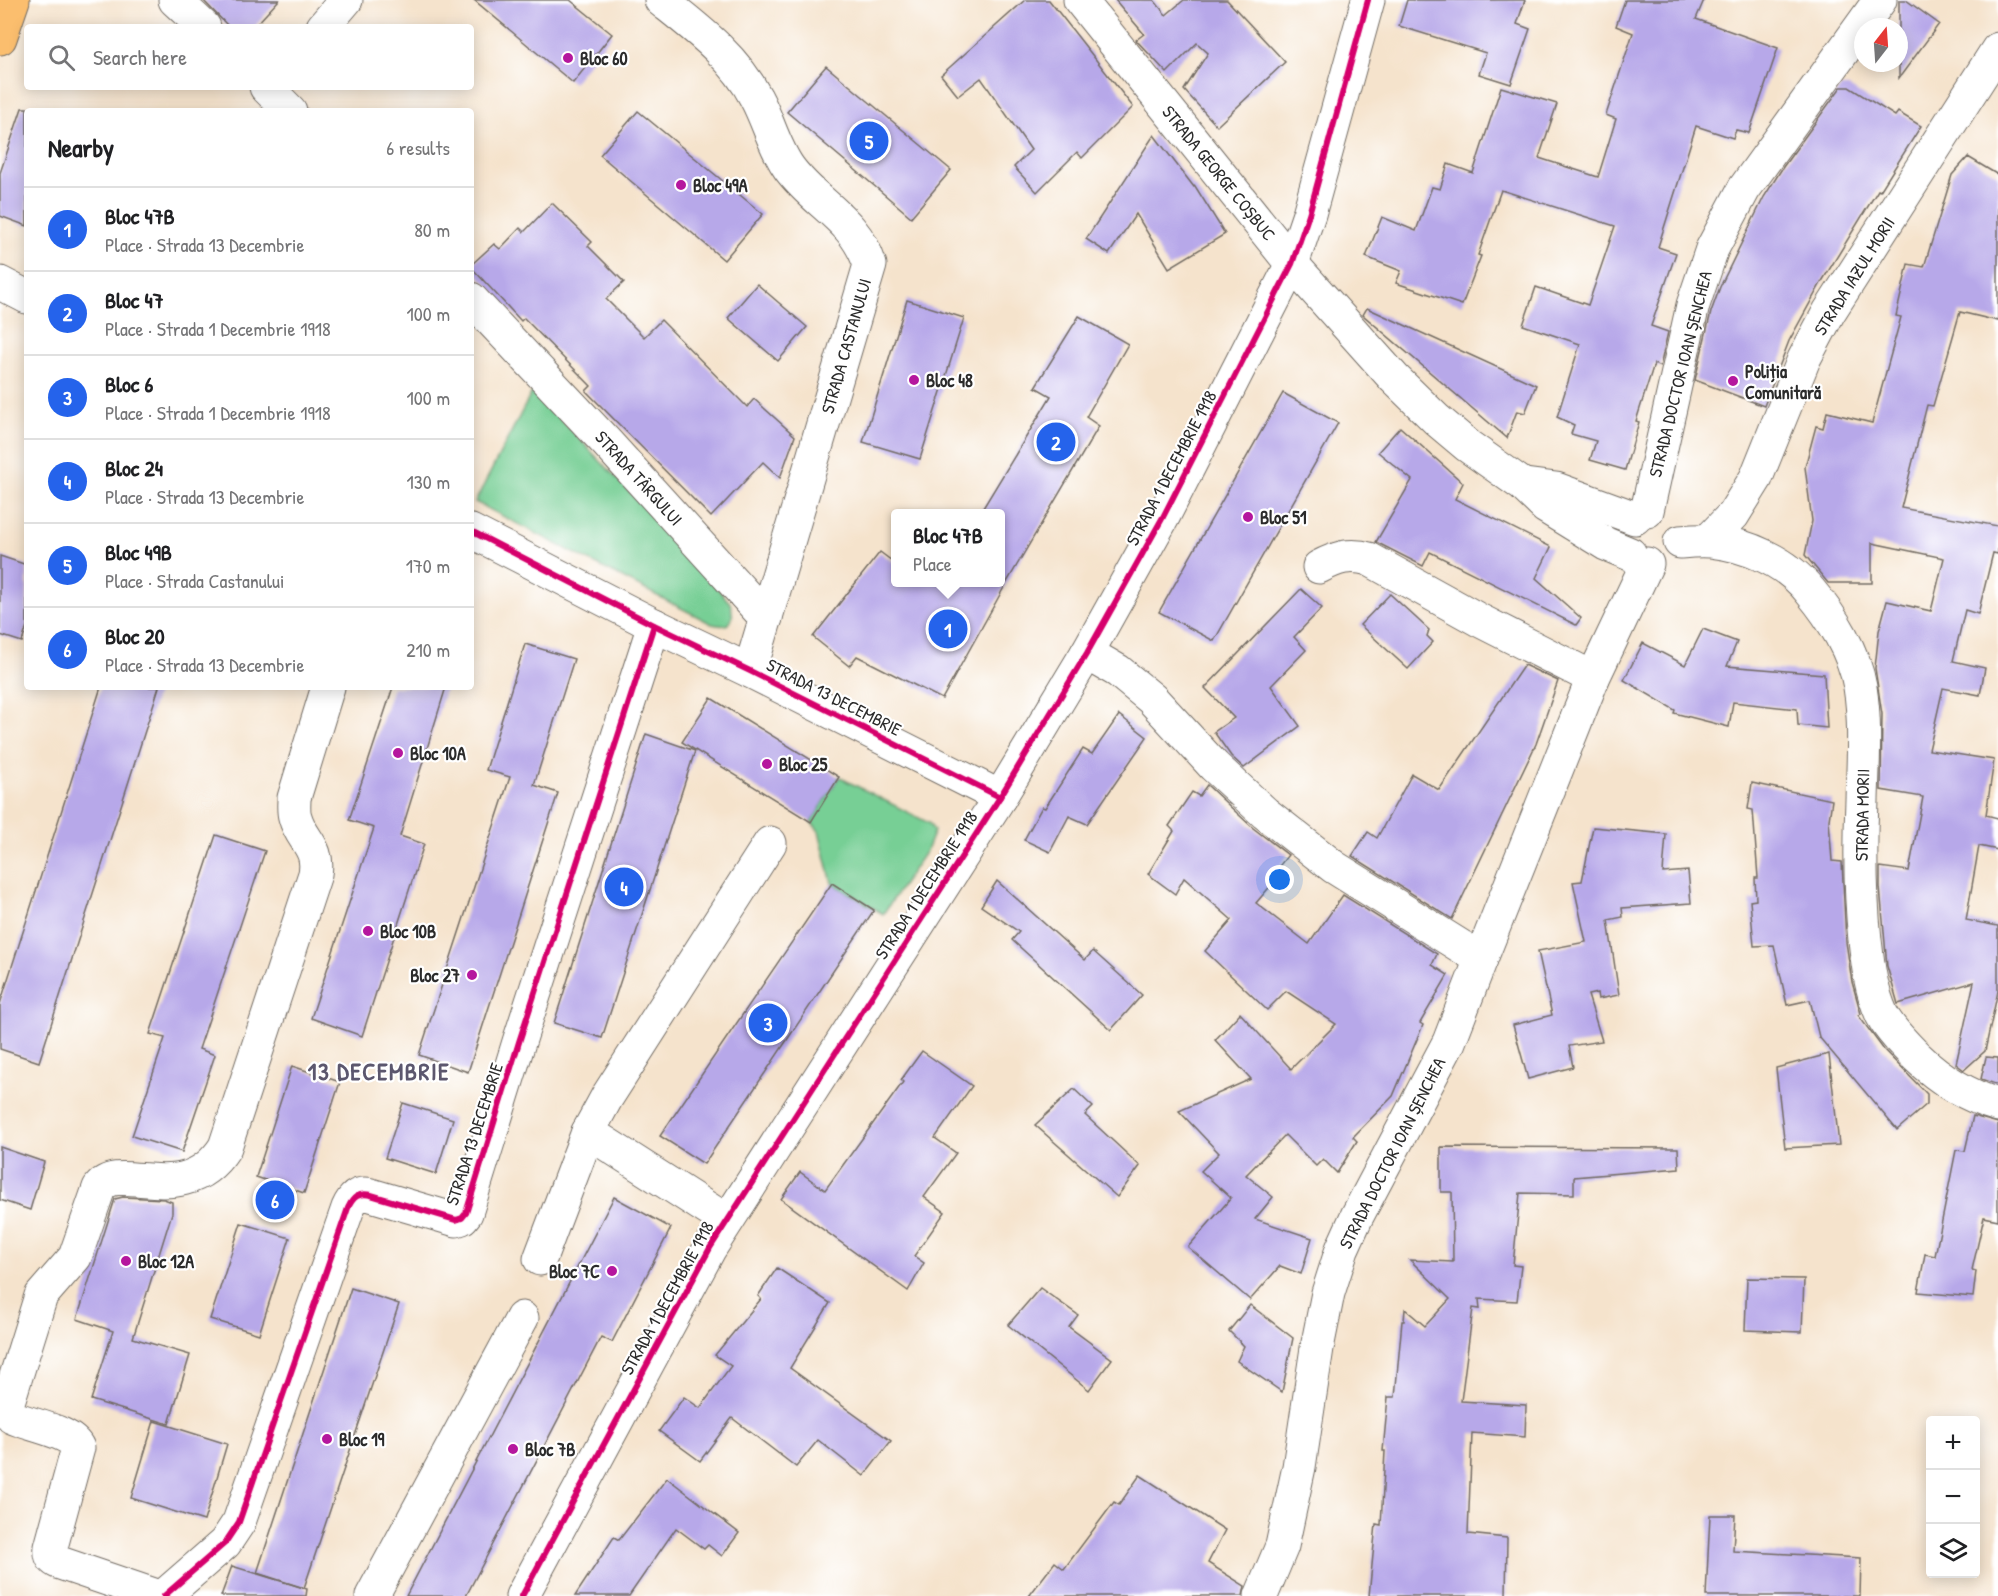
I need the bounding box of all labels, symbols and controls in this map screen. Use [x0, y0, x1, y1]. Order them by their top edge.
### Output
north arrow [1854, 18, 1908, 72]
search box [24, 24, 474, 90]
icon: search [45, 41, 78, 74]
text: Search here [93, 42, 187, 72]
place label: Bloc 60 [580, 46, 628, 71]
marker: Bloc 60 [561, 51, 575, 65]
street label: STRADA GEORGE COȘBUC [1157, 100, 1282, 246]
pin: 5 [850, 118, 888, 164]
text: Nearby [48, 130, 114, 165]
text: 6 results [386, 134, 450, 161]
place label: Bloc 49A [693, 173, 748, 198]
marker: Bloc 49A [674, 178, 688, 192]
text: Bloc 47B [105, 201, 175, 231]
street label: STRADA IAZUL MORII [1808, 212, 1900, 340]
text: 1 [64, 216, 71, 243]
text: 80 m [414, 216, 450, 243]
text: Place · Strada 13 Decembrie [105, 231, 305, 258]
street label: STRADA DOCTOR IOAN ȘENCHEA [1642, 268, 1718, 480]
street label: STRADA CASTANULUI [815, 275, 877, 417]
text: Bloc 47 [105, 285, 164, 315]
text: 2 [63, 300, 72, 327]
text: 100 m [407, 300, 450, 327]
text: Place · Strada 1 Decembrie 1918 [105, 315, 331, 342]
place label: Poliția Comunitară [1745, 359, 1822, 405]
place label: Bloc 48 [926, 368, 973, 393]
text: Bloc 6 [105, 369, 153, 399]
marker: Bloc 48 [907, 373, 921, 387]
marker: Poliția Comunitară [1726, 374, 1740, 388]
text: 3 [63, 384, 72, 411]
text: 100 m [407, 384, 450, 411]
street label: STRADA 1 DECEMBRIE 1918 [1120, 386, 1222, 550]
text: Place · Strada 1 Decembrie 1918 [105, 399, 331, 426]
pin: 2 [1036, 420, 1076, 464]
street label: STRADA TÂRGULUI [590, 425, 688, 531]
text: Bloc 24 [105, 453, 163, 483]
text: 4 [64, 468, 71, 495]
text: 130 m [407, 468, 450, 495]
text: Place · Strada 13 Decembrie [105, 483, 305, 510]
place label: Bloc 51 [1260, 505, 1307, 530]
popup [891, 509, 1005, 587]
marker: Bloc 51 [1241, 510, 1255, 524]
text: Bloc 47B [913, 520, 983, 550]
text: Bloc 49B [105, 537, 172, 567]
text: Place [913, 550, 952, 577]
text: 5 [63, 552, 72, 579]
text: 170 m [406, 552, 450, 579]
text: Place · Strada Castanului [105, 567, 285, 594]
pin: 1 [928, 606, 968, 652]
text: Bloc 20 [105, 621, 165, 651]
text: 6 [64, 636, 71, 663]
text: 210 m [406, 636, 450, 663]
text: Place · Strada 13 Decembrie [105, 651, 305, 678]
street label: STRADA 13 DECEMBRIE [762, 652, 906, 742]
place label: Bloc 10A [410, 741, 466, 766]
marker: Bloc 10A [391, 746, 405, 760]
place label: Bloc 25 [779, 752, 828, 777]
marker: Bloc 25 [760, 757, 774, 771]
street label: STRADA MORII [1849, 769, 1875, 861]
street label: STRADA 1 DECEMBRIE 1918 [869, 806, 983, 964]
pin: 4 [604, 864, 644, 910]
your location [1265, 865, 1294, 894]
place label: Bloc 10B [380, 919, 436, 944]
marker: Bloc 10B [361, 924, 375, 938]
place label: Bloc 27 [410, 963, 460, 988]
marker: Bloc 27 [465, 968, 479, 982]
pin: 3 [748, 1000, 788, 1046]
street label: STRADA DOCTOR IOAN ȘENCHEA [1333, 1053, 1451, 1253]
district label: 13 DECEMBRIE [308, 1055, 450, 1087]
street label: STRADA 13 DECEMBRIE [439, 1060, 509, 1208]
pin: 6 [256, 1178, 294, 1222]
street label: STRADA 1 DECEMBRIE 1918 [614, 1217, 720, 1379]
place label: Bloc 12A [138, 1249, 194, 1274]
marker: Bloc 12A [119, 1254, 133, 1268]
place label: Bloc 7C [549, 1259, 600, 1284]
marker: Bloc 7C [605, 1264, 619, 1278]
map controls [1926, 1416, 1980, 1578]
button: + [1926, 1416, 1980, 1470]
place label: Bloc 19 [339, 1427, 385, 1452]
marker: Bloc 19 [320, 1432, 334, 1446]
place label: Bloc 7B [525, 1437, 575, 1462]
marker: Bloc 7B [506, 1442, 520, 1456]
button: − [1926, 1470, 1980, 1524]
button: layers [1926, 1524, 1980, 1578]

